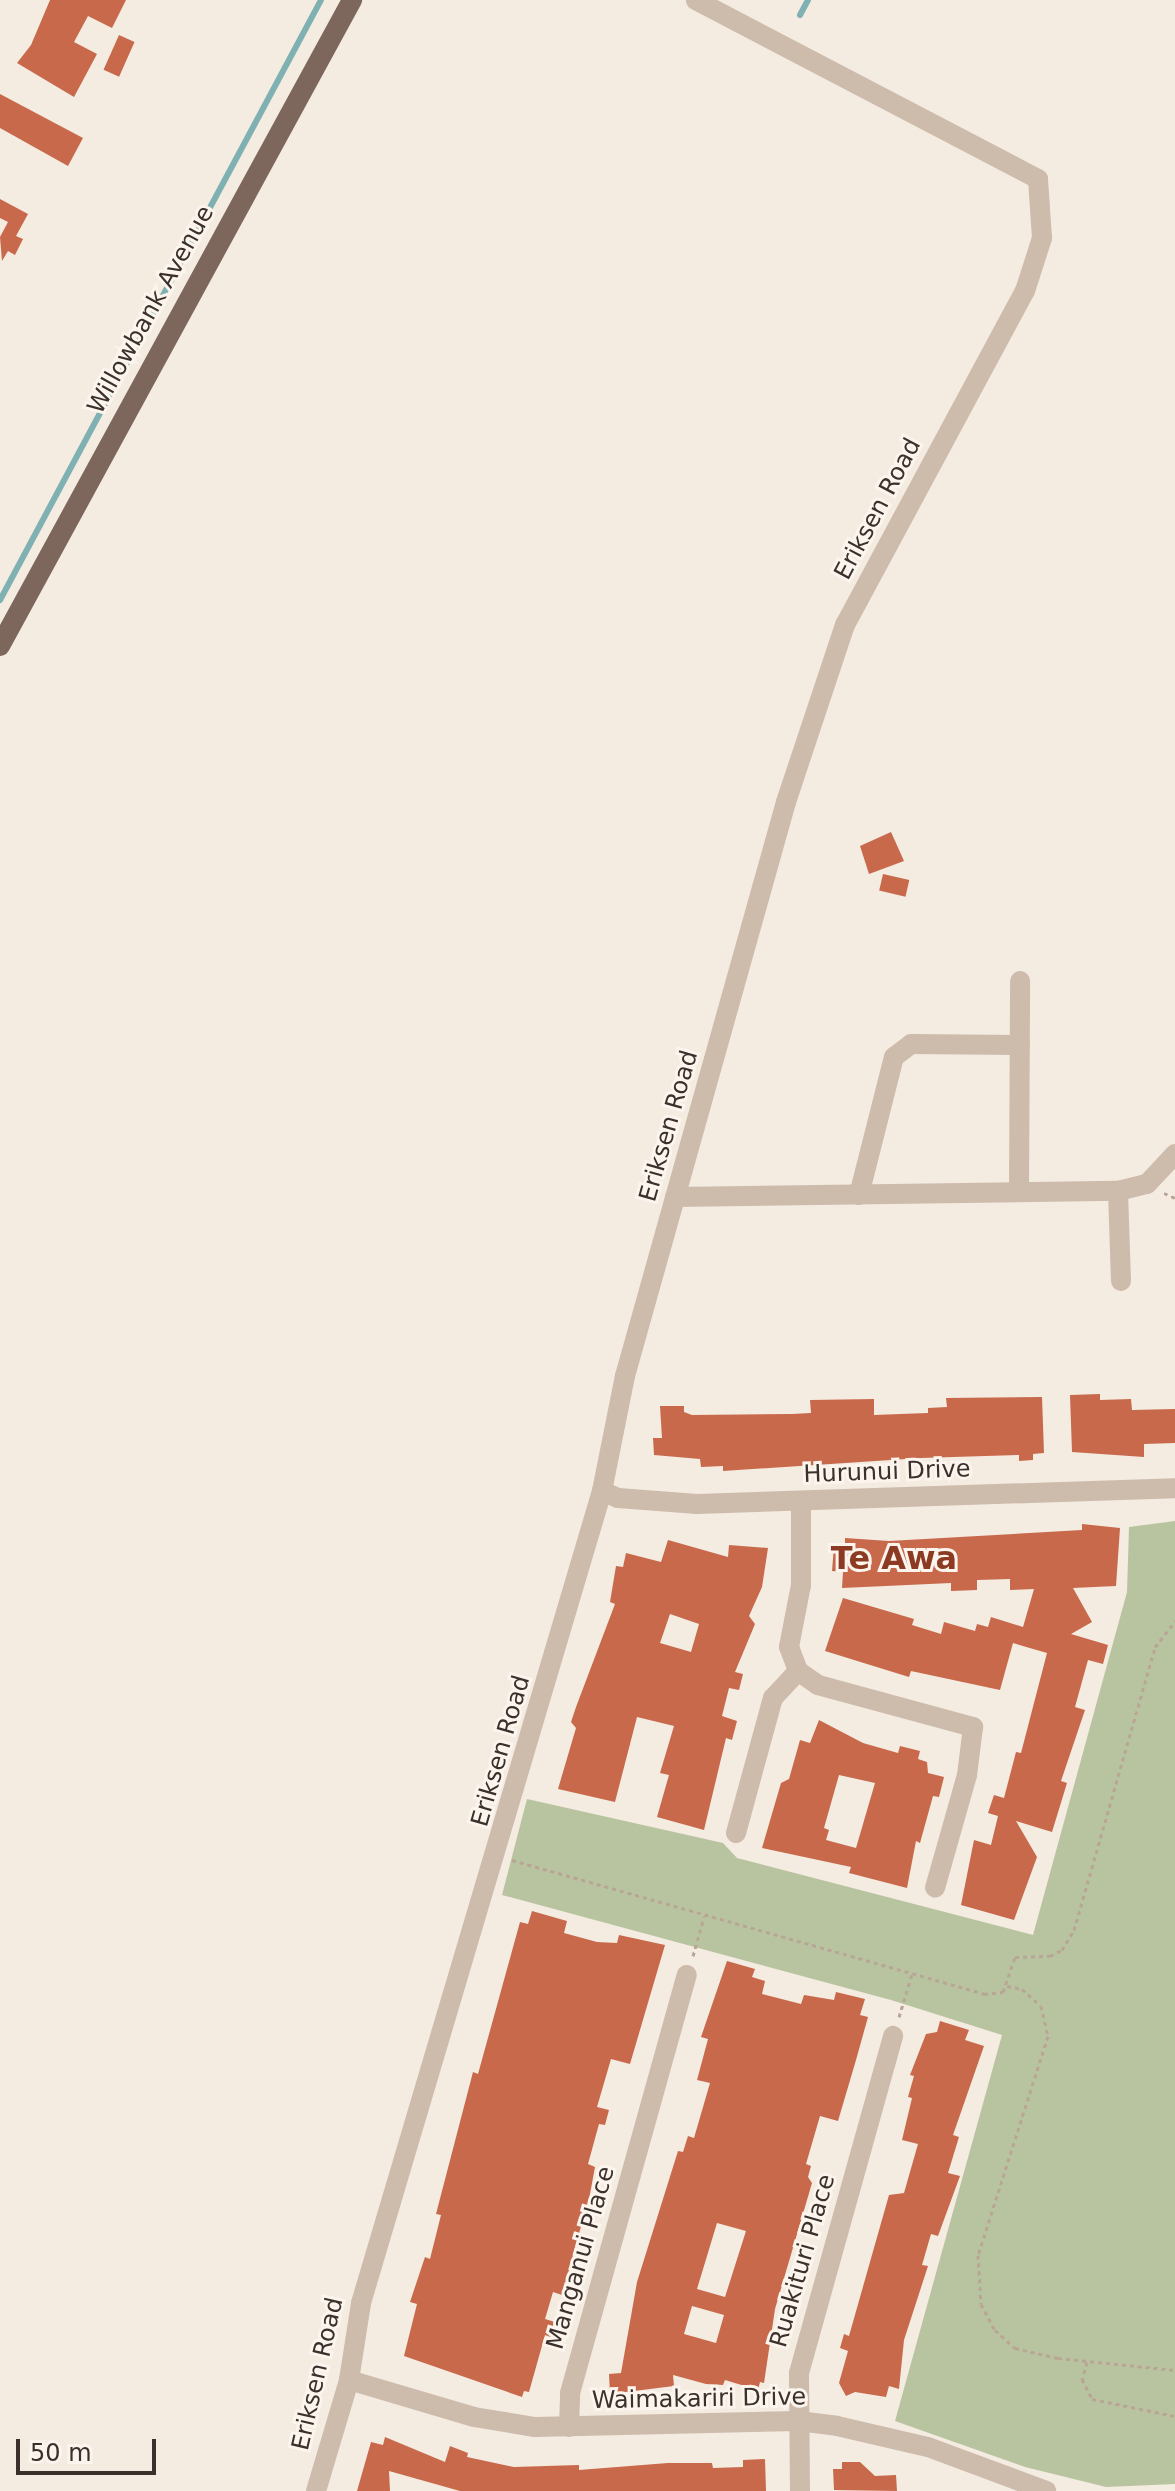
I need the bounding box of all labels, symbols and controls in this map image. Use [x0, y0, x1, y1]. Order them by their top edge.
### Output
street label: Willowbank Avenue [82, 201, 220, 419]
street label: Eriksen Road [829, 433, 927, 585]
street label: Eriksen Road [634, 1047, 704, 1205]
street label: Hurunui Drive [803, 1455, 971, 1489]
district label: Te Awa [831, 1539, 957, 1577]
street label: Eriksen Road [466, 1672, 536, 1830]
street label: Manganui Place [541, 2163, 621, 2353]
street label: Ruakituri Place [765, 2171, 841, 2351]
street label: Eriksen Road [286, 2295, 350, 2453]
street label: Waimakariri Drive [592, 2383, 806, 2415]
scale bar [20, 2423, 160, 2473]
text: 50 m [30, 2439, 92, 2467]

